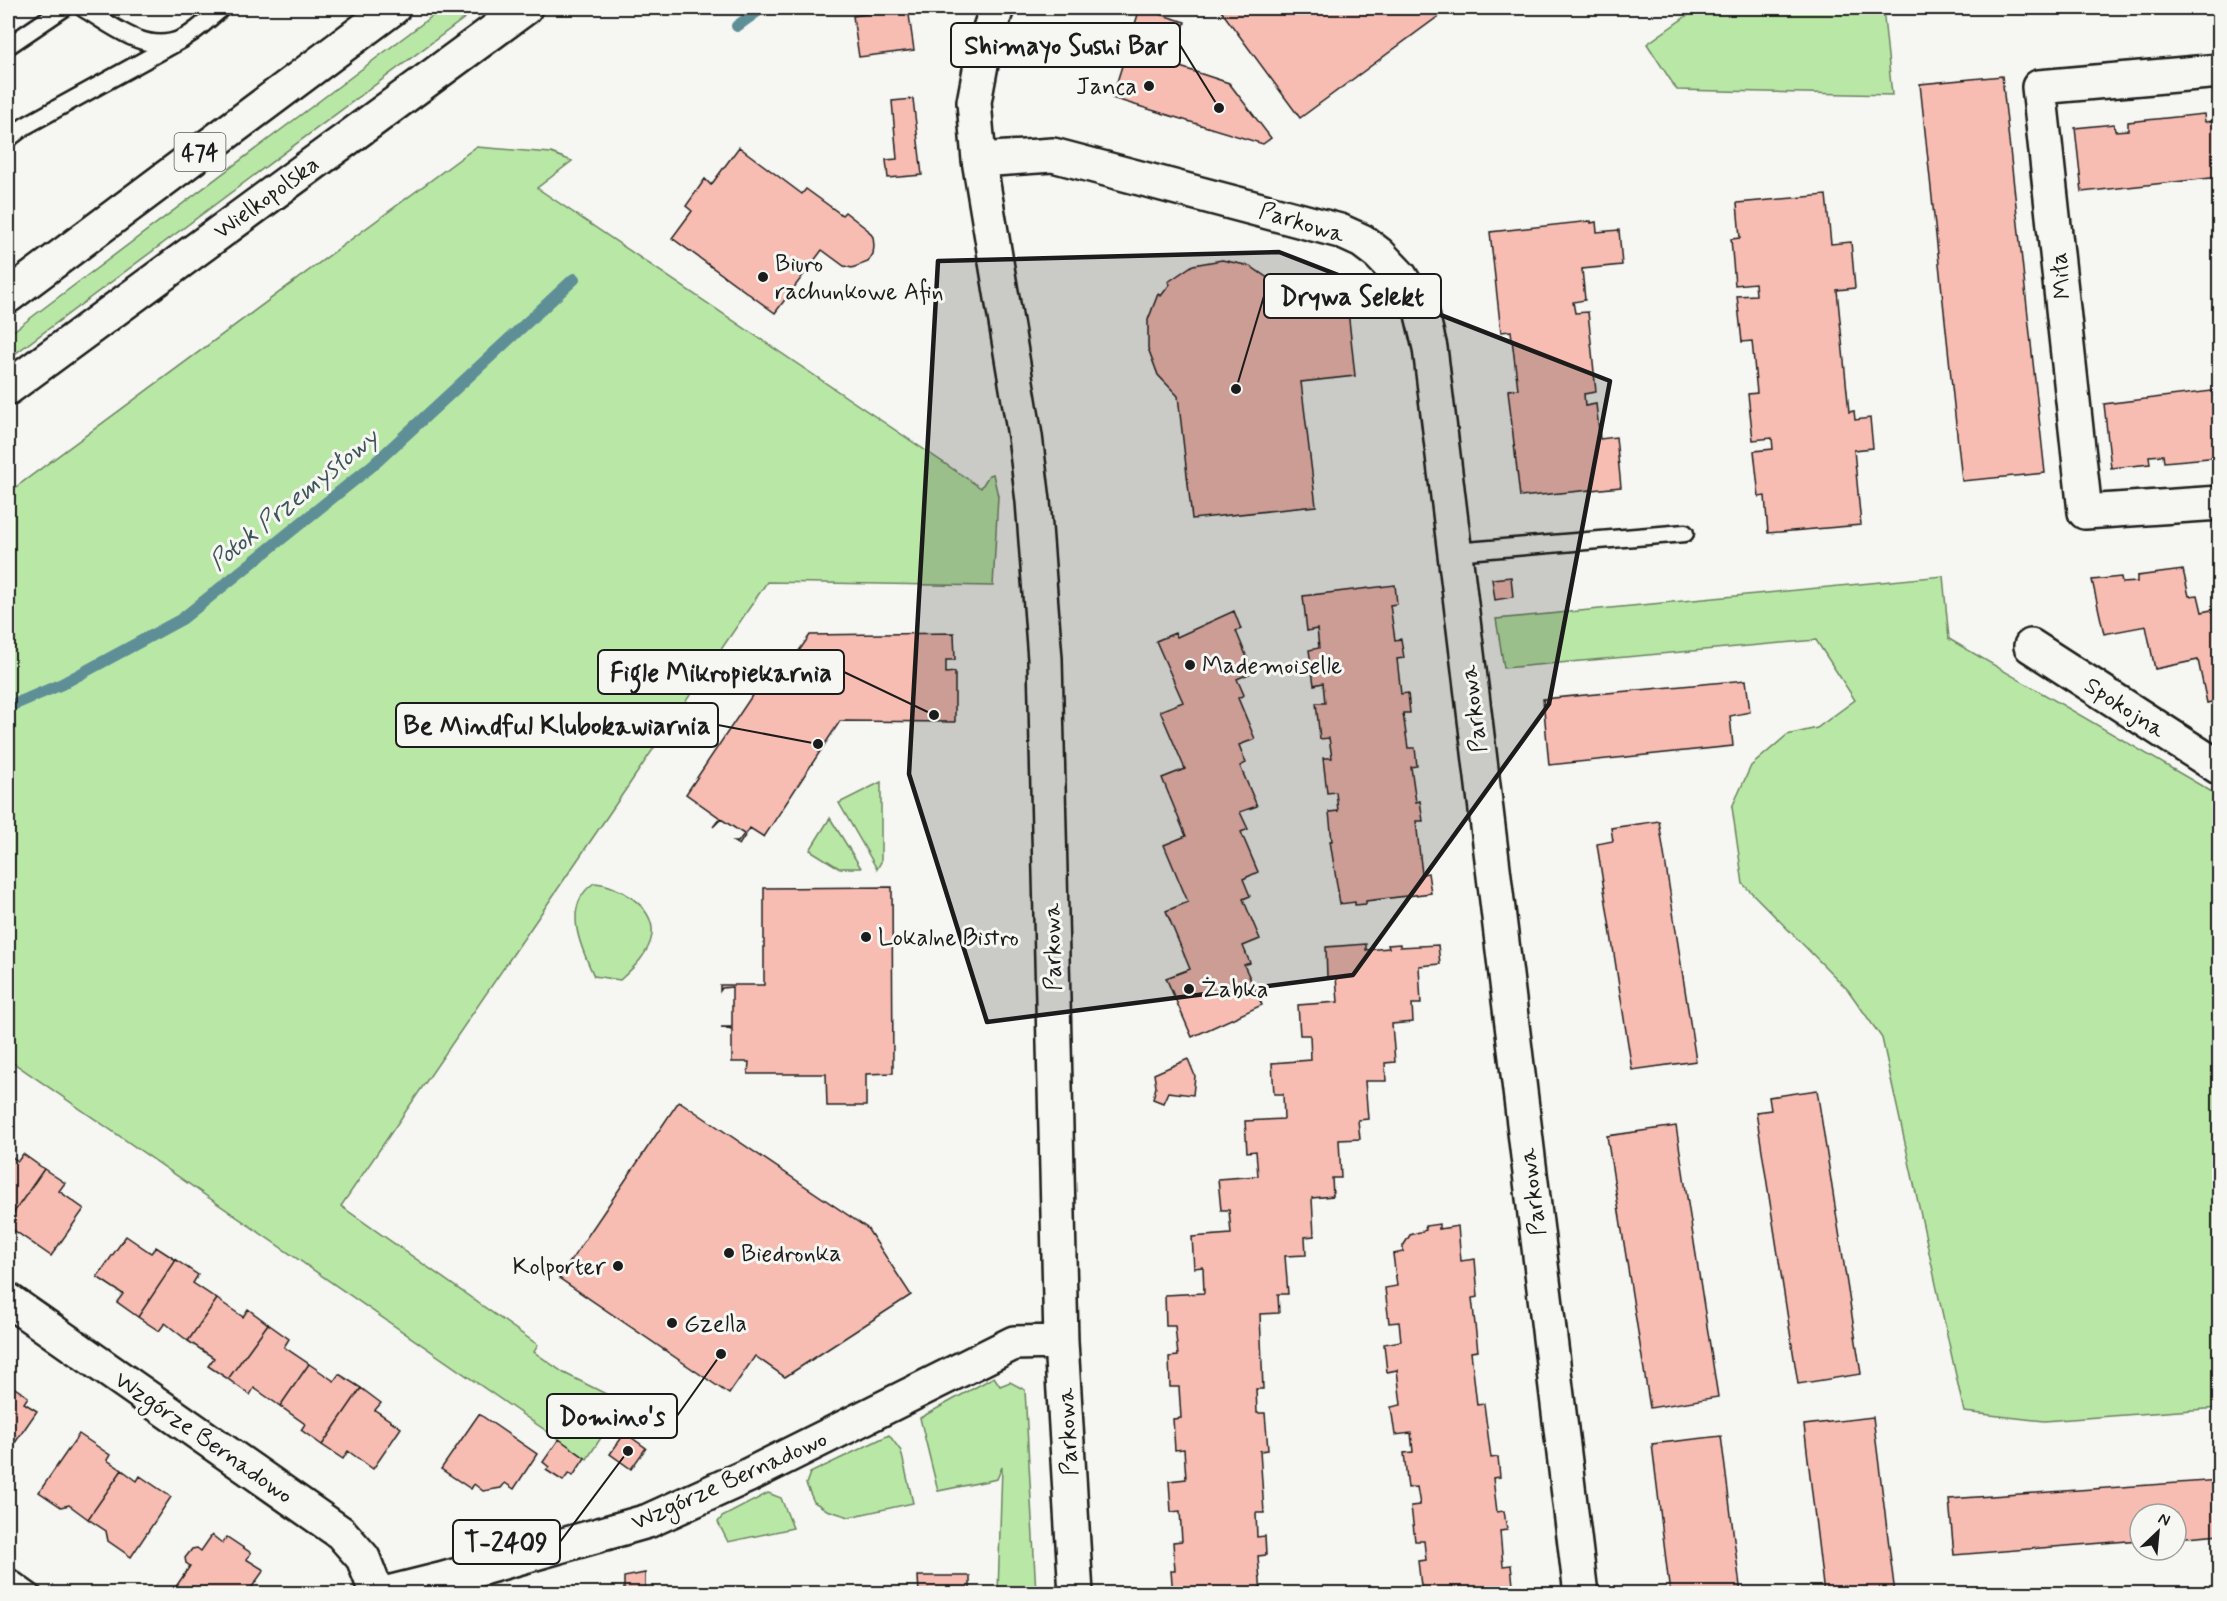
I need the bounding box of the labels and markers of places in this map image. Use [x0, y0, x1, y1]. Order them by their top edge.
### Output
callout: Shimayo Sushi Bar [951, 23, 1180, 67]
place label: Janca [1076, 72, 1137, 103]
marker: Janca [1142, 79, 1156, 93]
place label: Biuro rachunkowe Afin [775, 249, 943, 308]
marker: Biuro rachunkowe Afin [756, 270, 770, 284]
callout: Drywa Selekt [1264, 274, 1441, 318]
callout: Figle Mikropiekarnia [598, 650, 844, 694]
place label: Mademoiselle [1202, 651, 1342, 682]
marker: Mademoiselle [1183, 658, 1197, 672]
callout: Be Mindful Klubokawiarnia [396, 703, 718, 747]
place label: Lokalne Bistro [878, 923, 1019, 954]
marker: Lokalne Bistro [859, 930, 873, 944]
place label: Żabka [1201, 975, 1269, 1006]
marker: Żabka [1182, 982, 1196, 996]
place label: Biedronka [741, 1239, 842, 1270]
marker: Biedronka [722, 1246, 736, 1260]
place label: Kolporter [513, 1252, 607, 1283]
marker: Kolporter [611, 1259, 625, 1273]
place label: Gzella [684, 1309, 747, 1340]
marker: Gzella [665, 1316, 679, 1330]
callout: Domino's [547, 1394, 677, 1438]
callout: T-2409 [453, 1520, 560, 1564]

